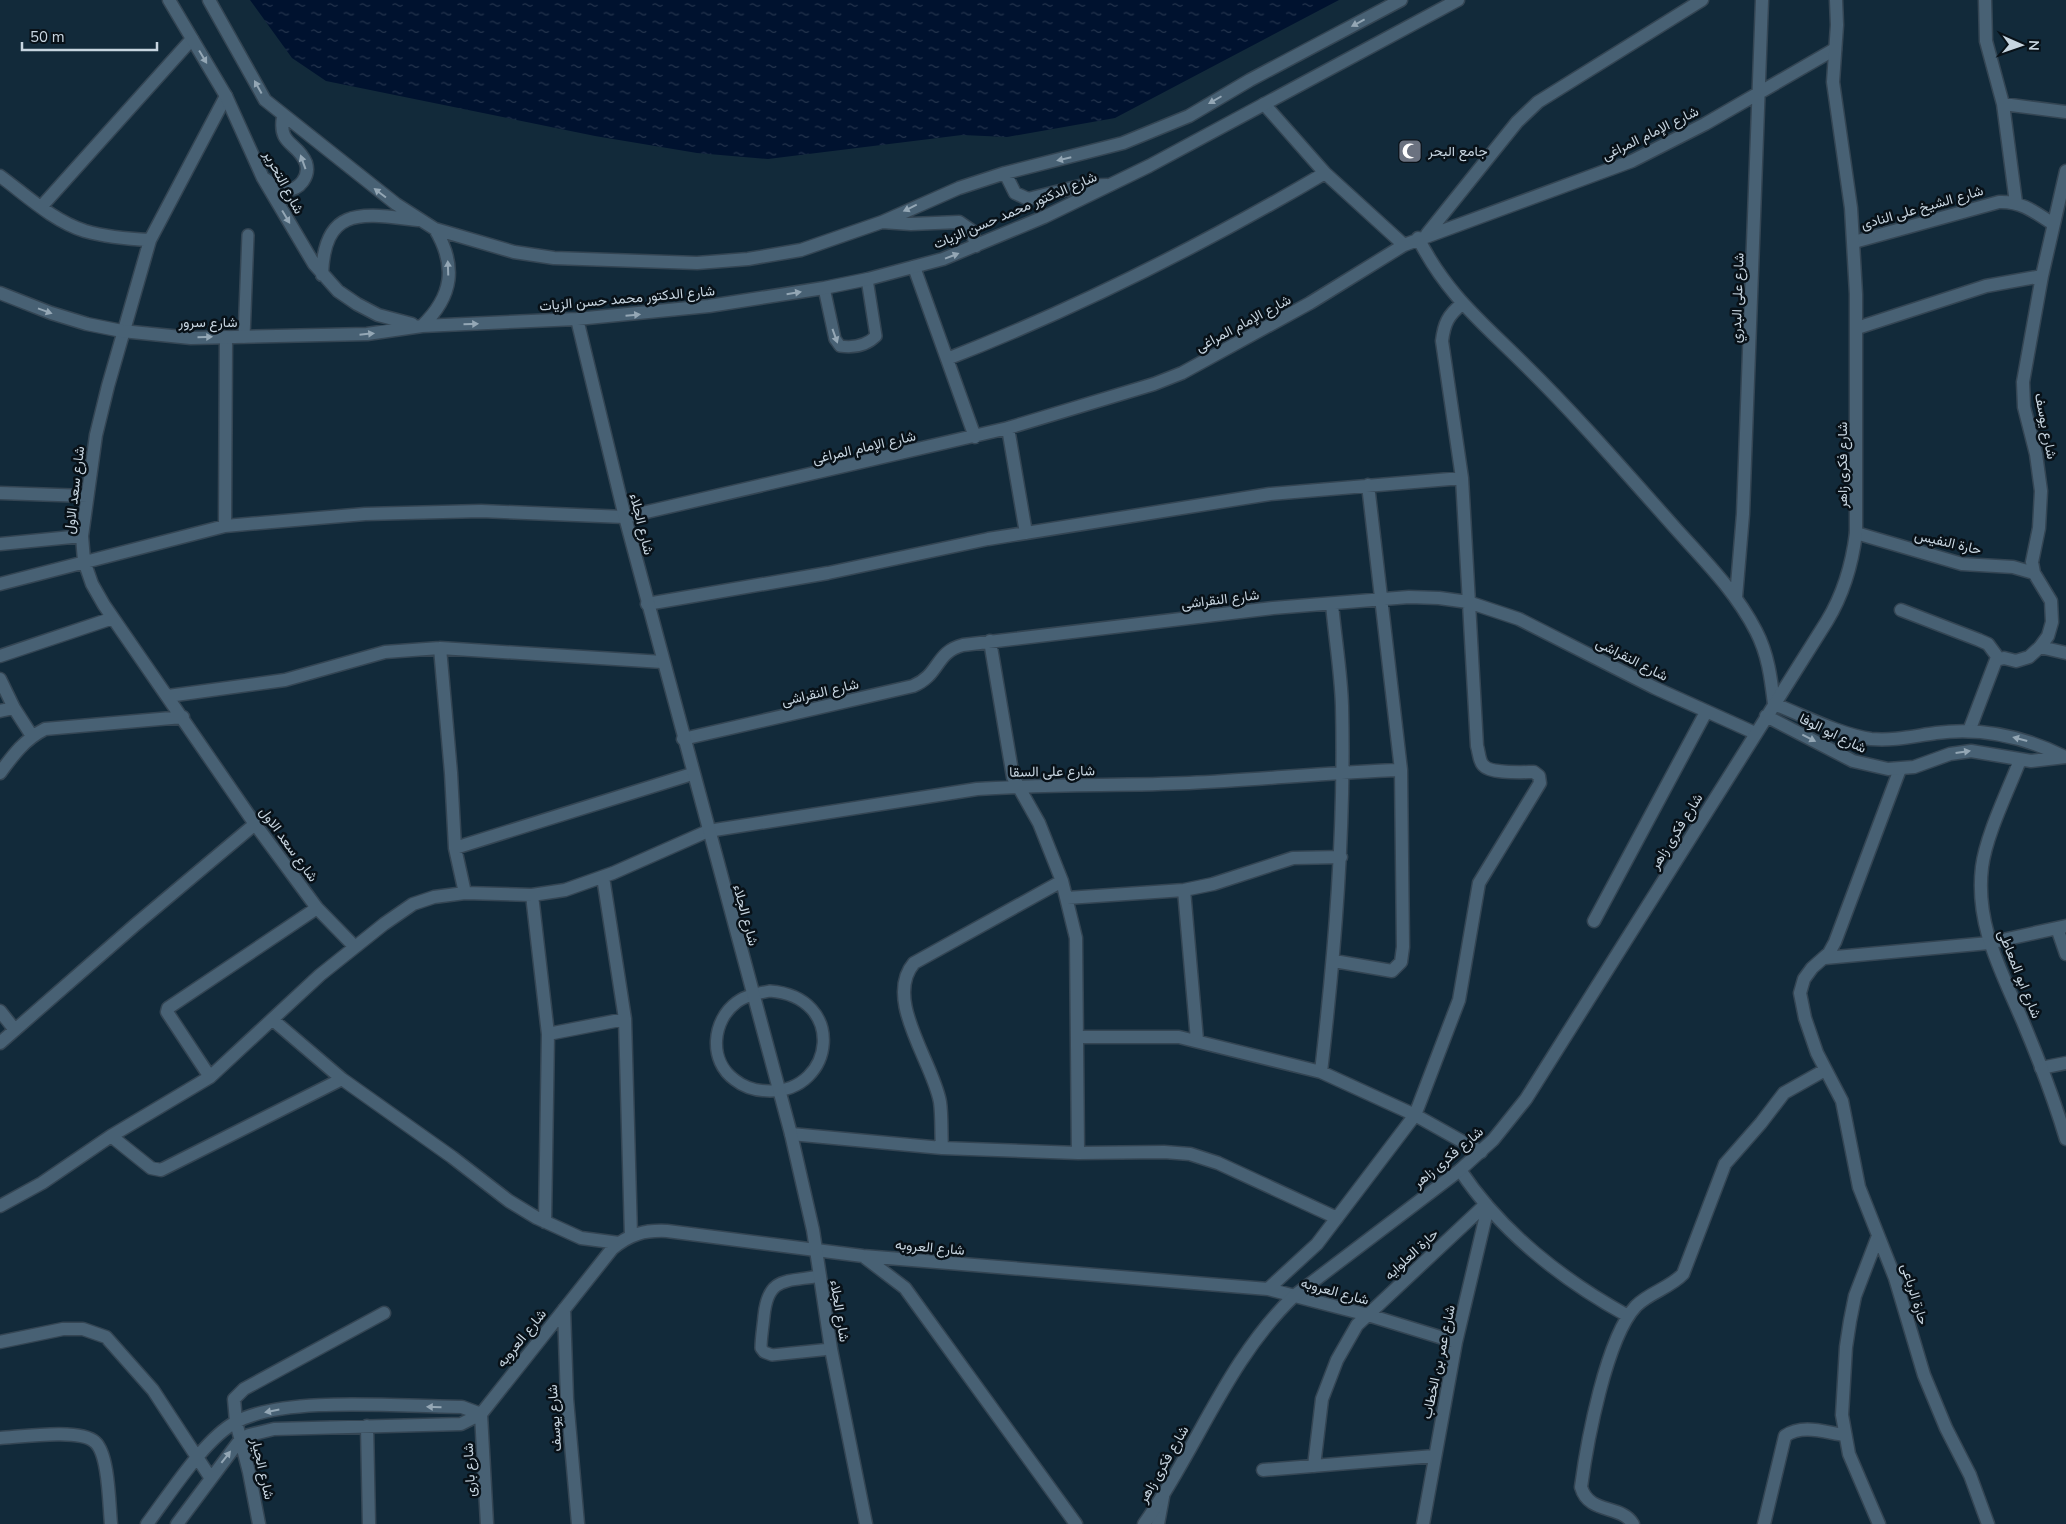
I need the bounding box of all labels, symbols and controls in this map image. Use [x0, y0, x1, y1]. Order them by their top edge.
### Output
one-way arrow [1350, 19, 1365, 27]
scale bar [22, 20, 158, 52]
north arrow [1996, 20, 2046, 70]
text: 50 m [30, 27, 65, 47]
text: N [2024, 40, 2043, 51]
one-way arrow [199, 50, 208, 64]
one-way arrow [253, 81, 262, 94]
one-way arrow [1208, 96, 1221, 105]
street label: شارع الإمام المراغى [1599, 102, 1702, 166]
mosque icon: جامع البحر [1397, 138, 1423, 164]
place label: جامع البحر [1427, 142, 1488, 162]
street label: شارع التحرير [258, 146, 308, 218]
one-way arrow [299, 155, 307, 170]
one-way arrow [1057, 155, 1072, 163]
street label: شارع الدكتور محمد حسن الزيات [930, 167, 1100, 255]
street label: شارع الشيخ على النادى [1859, 181, 1986, 235]
one-way arrow [374, 187, 387, 198]
one-way arrow [903, 205, 917, 213]
one-way arrow [281, 210, 290, 223]
one-way arrow [945, 251, 959, 259]
street label: شارع على البدري [1726, 252, 1751, 344]
one-way arrow [444, 260, 452, 276]
street label: شارع الدكتور محمد حسن الزيات [538, 281, 716, 317]
one-way arrow [786, 289, 802, 297]
street label: شارع الإمام المراغى [1192, 290, 1295, 357]
one-way arrow [38, 307, 53, 315]
one-way arrow [625, 310, 641, 318]
street label: شارع سرور [177, 313, 238, 333]
one-way arrow [463, 319, 479, 327]
one-way arrow [832, 328, 839, 343]
one-way arrow [359, 329, 375, 337]
one-way arrow [197, 333, 213, 341]
street label: شارع يوسف [2029, 391, 2061, 461]
street label: شارع فكرى زاهر [1833, 422, 1853, 509]
street label: شارع الإمام المراغى [811, 426, 918, 470]
street label: شارع سعد الاول [60, 445, 90, 535]
street label: شارع الجلاء [624, 491, 658, 557]
street label: حارة النفيس [1913, 526, 1983, 559]
street label: شارع النقراشى [1180, 585, 1260, 615]
street label: شارع النقراشى [1592, 633, 1671, 687]
street label: شارع النقراشى [780, 674, 861, 712]
street label: شارع ابو الوفا [1796, 709, 1870, 759]
one-way arrow [1802, 734, 1817, 742]
one-way arrow [2013, 735, 2028, 743]
one-way arrow [1955, 748, 1971, 756]
street label: شارع على السقا [1009, 761, 1095, 783]
street label: شارع فكرى زاهر [1645, 790, 1708, 874]
street label: شارع سعد الاول [254, 803, 322, 886]
street label: شارع الجلاء [727, 882, 763, 948]
street label: شارع ابو المعاطى [1992, 927, 2046, 1022]
street label: شارع فكرى زاهر [1408, 1122, 1488, 1194]
street label: حارة العلوايه [1380, 1224, 1443, 1284]
street label: شارع العروبه [894, 1235, 966, 1261]
street label: حارة الرباعى [1896, 1261, 1933, 1327]
street label: شارع العروبه [1298, 1273, 1371, 1311]
street label: شارع الجلاء [824, 1279, 854, 1344]
street label: شارع عمر بن الخطاب [1417, 1303, 1461, 1421]
street label: شارع العروبه [492, 1305, 552, 1372]
street label: شارع يوسف [543, 1384, 567, 1452]
one-way arrow [425, 1403, 441, 1411]
one-way arrow [263, 1408, 279, 1416]
street label: شارع فكرى زاهر [1133, 1422, 1194, 1508]
street label: شارع الجيار [245, 1436, 279, 1502]
street label: شارع بارى [459, 1442, 481, 1498]
one-way arrow [221, 1450, 232, 1463]

